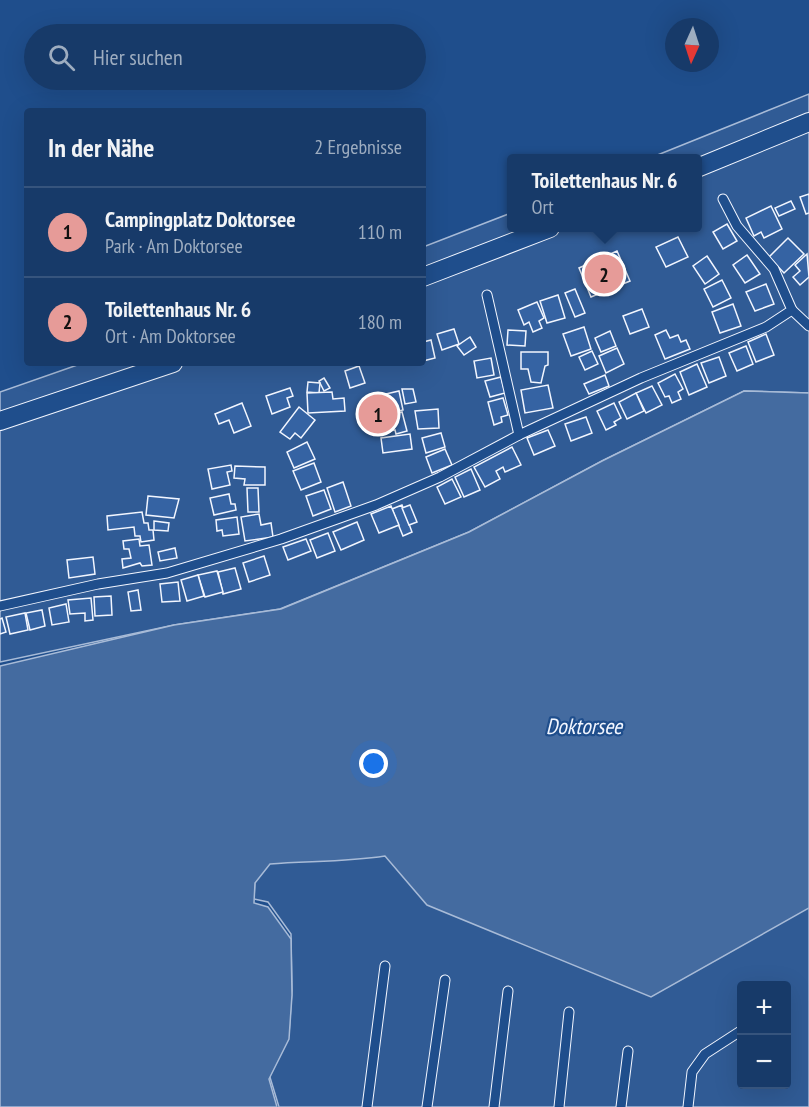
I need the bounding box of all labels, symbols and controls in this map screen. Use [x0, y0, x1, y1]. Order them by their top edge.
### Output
north arrow [665, 18, 719, 72]
search box [24, 24, 426, 90]
icon: search [45, 41, 78, 74]
text: Hier suchen [93, 43, 183, 71]
text: In der Nähe [48, 131, 154, 164]
text: 2 Ergebnisse [314, 134, 402, 160]
popup [507, 154, 702, 232]
text: Toilettenhaus Nr. 6 [531, 166, 678, 194]
text: Ort [531, 194, 554, 220]
text: Campingplatz Doktorsee [105, 205, 296, 233]
text: 1 [63, 219, 72, 245]
text: 110 m [358, 219, 402, 245]
text: Park · Am Doktorsee [105, 233, 243, 259]
pin: 2 [584, 252, 624, 296]
text: Toilettenhaus Nr. 6 [105, 295, 251, 323]
text: 2 [63, 309, 72, 335]
text: 180 m [358, 309, 402, 335]
text: Ort · Am Doktorsee [105, 323, 236, 349]
pin: 1 [358, 392, 398, 436]
water label: Doktorsee [546, 712, 624, 740]
your location [359, 749, 388, 778]
map controls [737, 981, 791, 1089]
button: + [737, 981, 791, 1035]
button: − [737, 1035, 791, 1089]

